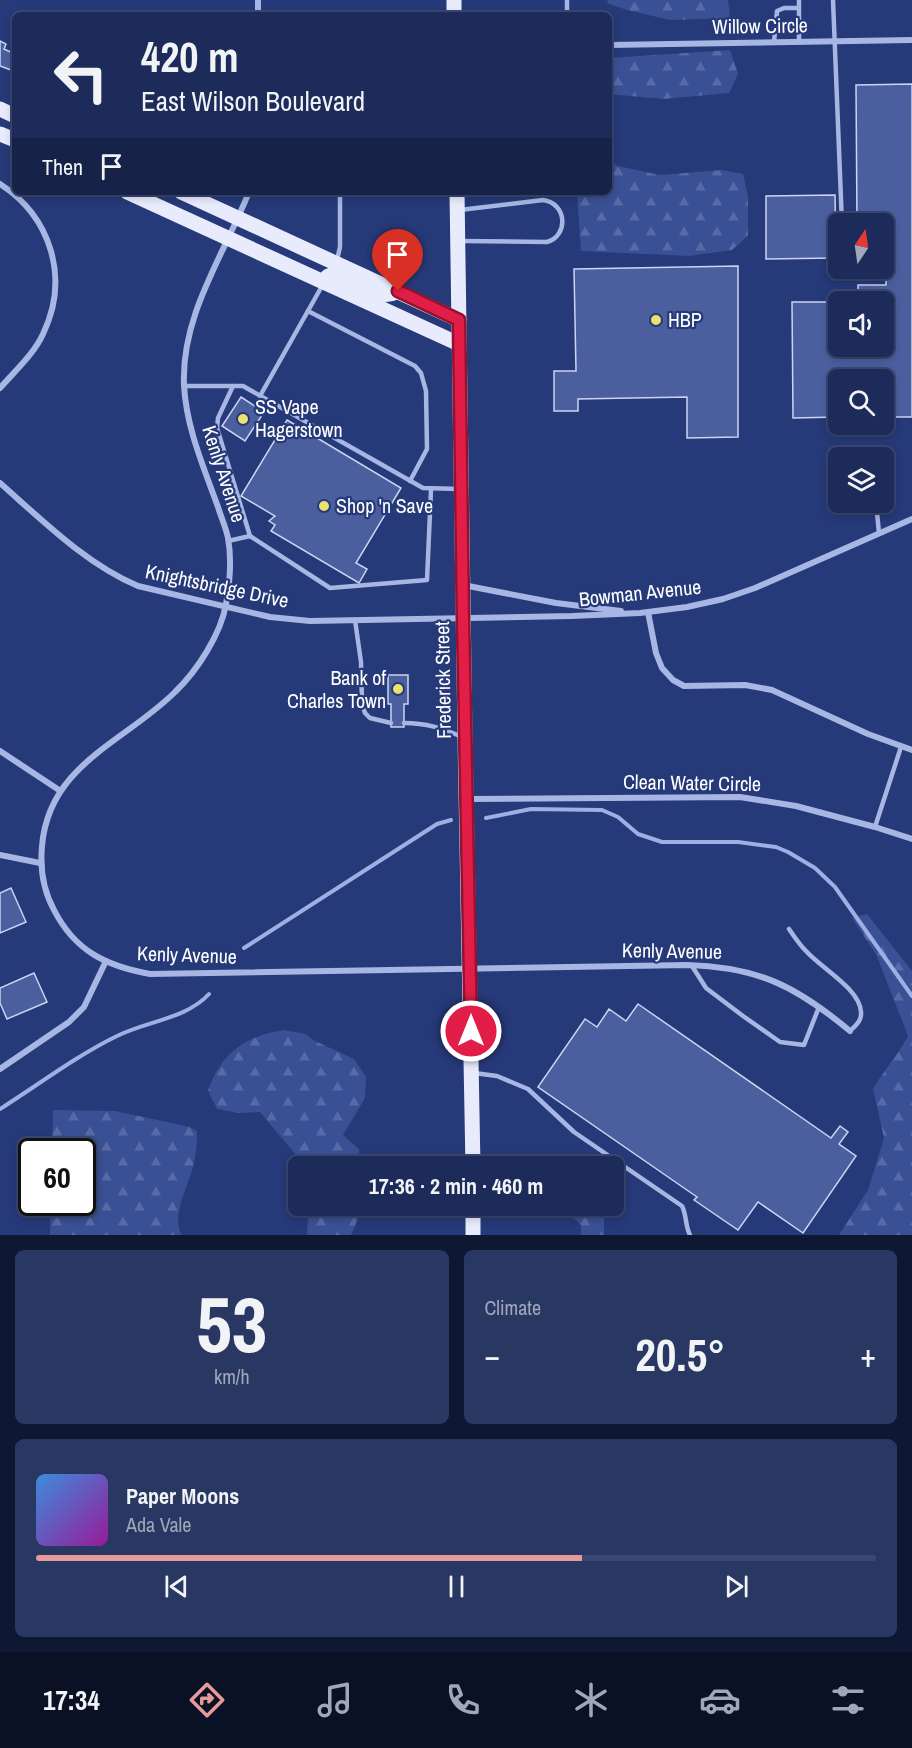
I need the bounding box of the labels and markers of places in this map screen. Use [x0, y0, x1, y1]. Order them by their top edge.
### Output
pin [372, 229, 423, 291]
place label: HBP [668, 306, 702, 333]
marker: HBP [649, 313, 663, 327]
place label: SS Vape Hagerstown [255, 393, 343, 443]
marker: SS Vape Hagerstown [236, 412, 250, 426]
place label: Shop 'n Save [336, 492, 433, 519]
marker: Shop 'n Save [317, 499, 331, 513]
place label: Bank of Charles Town [287, 664, 386, 714]
marker: Bank of Charles Town [391, 682, 405, 696]

